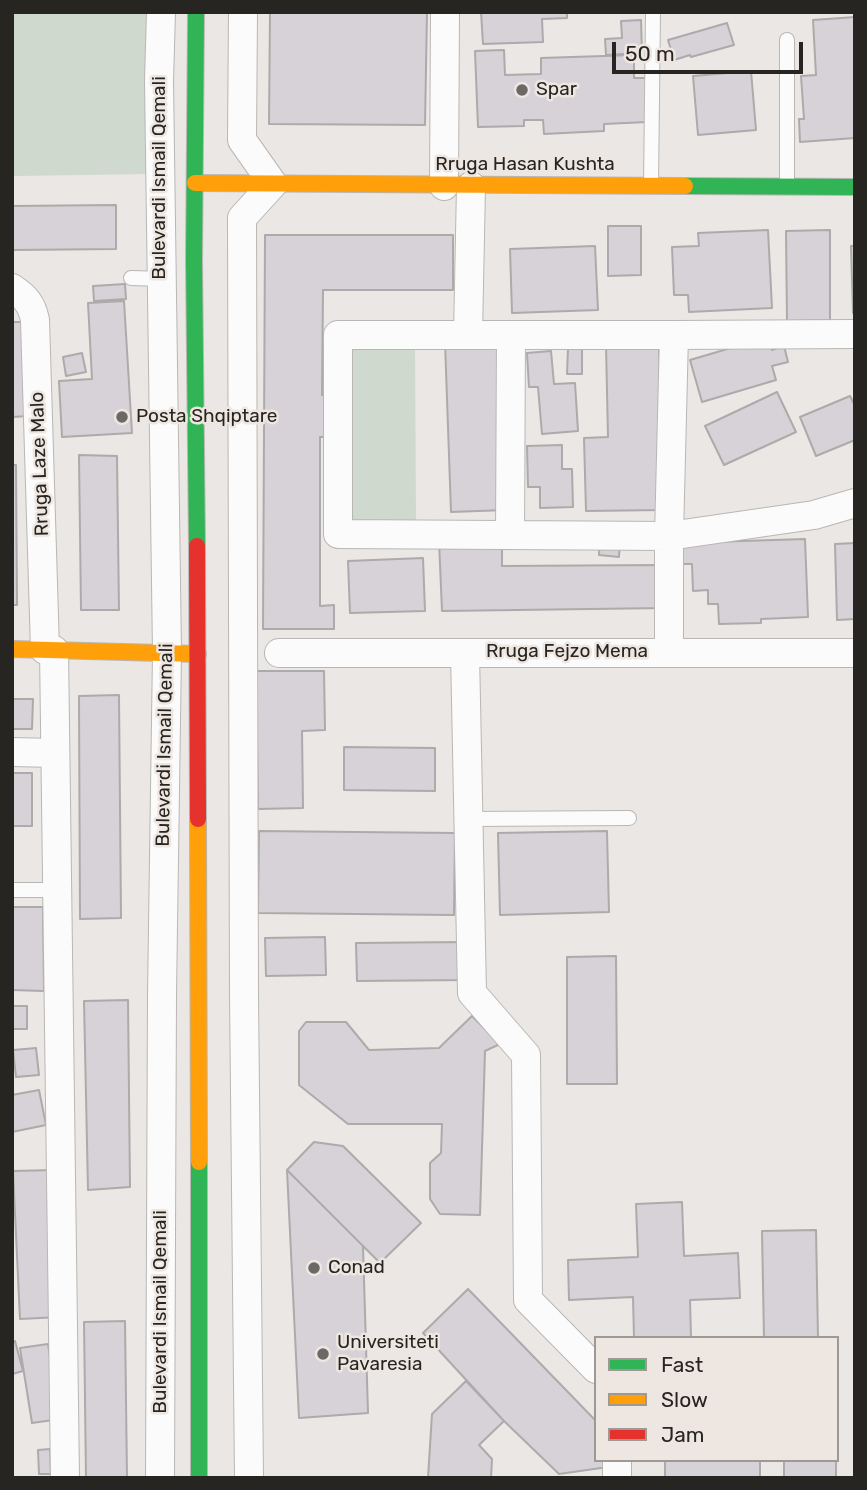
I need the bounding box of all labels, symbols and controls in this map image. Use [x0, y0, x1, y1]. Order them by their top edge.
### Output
scale bar [615, 28, 806, 72]
text: 50 m [625, 41, 675, 66]
street label: Bulevardi Ismail Qemali [149, 76, 171, 280]
place label: Spar [536, 79, 577, 101]
marker: Spar [514, 82, 530, 98]
street label: Rruga Hasan Kushta [435, 154, 615, 176]
street label: Rruga Laze Malo [26, 391, 54, 537]
place label: Posta Shqiptare [136, 406, 277, 428]
marker: Posta Shqiptare [114, 409, 130, 425]
street label: Rruga Fejzo Mema [486, 641, 648, 663]
street label: Bulevardi Ismail Qemali [152, 643, 178, 847]
street label: Bulevardi Ismail Qemali [150, 1210, 172, 1414]
place label: Conad [328, 1257, 385, 1279]
marker: Conad [306, 1260, 322, 1276]
place label: Universiteti Pavaresia [337, 1332, 439, 1376]
legend [594, 1336, 839, 1462]
marker: Universiteti Pavaresia [315, 1346, 331, 1362]
text: Fast [661, 1352, 703, 1377]
text: Slow [661, 1387, 708, 1412]
text: Jam [661, 1422, 705, 1447]

